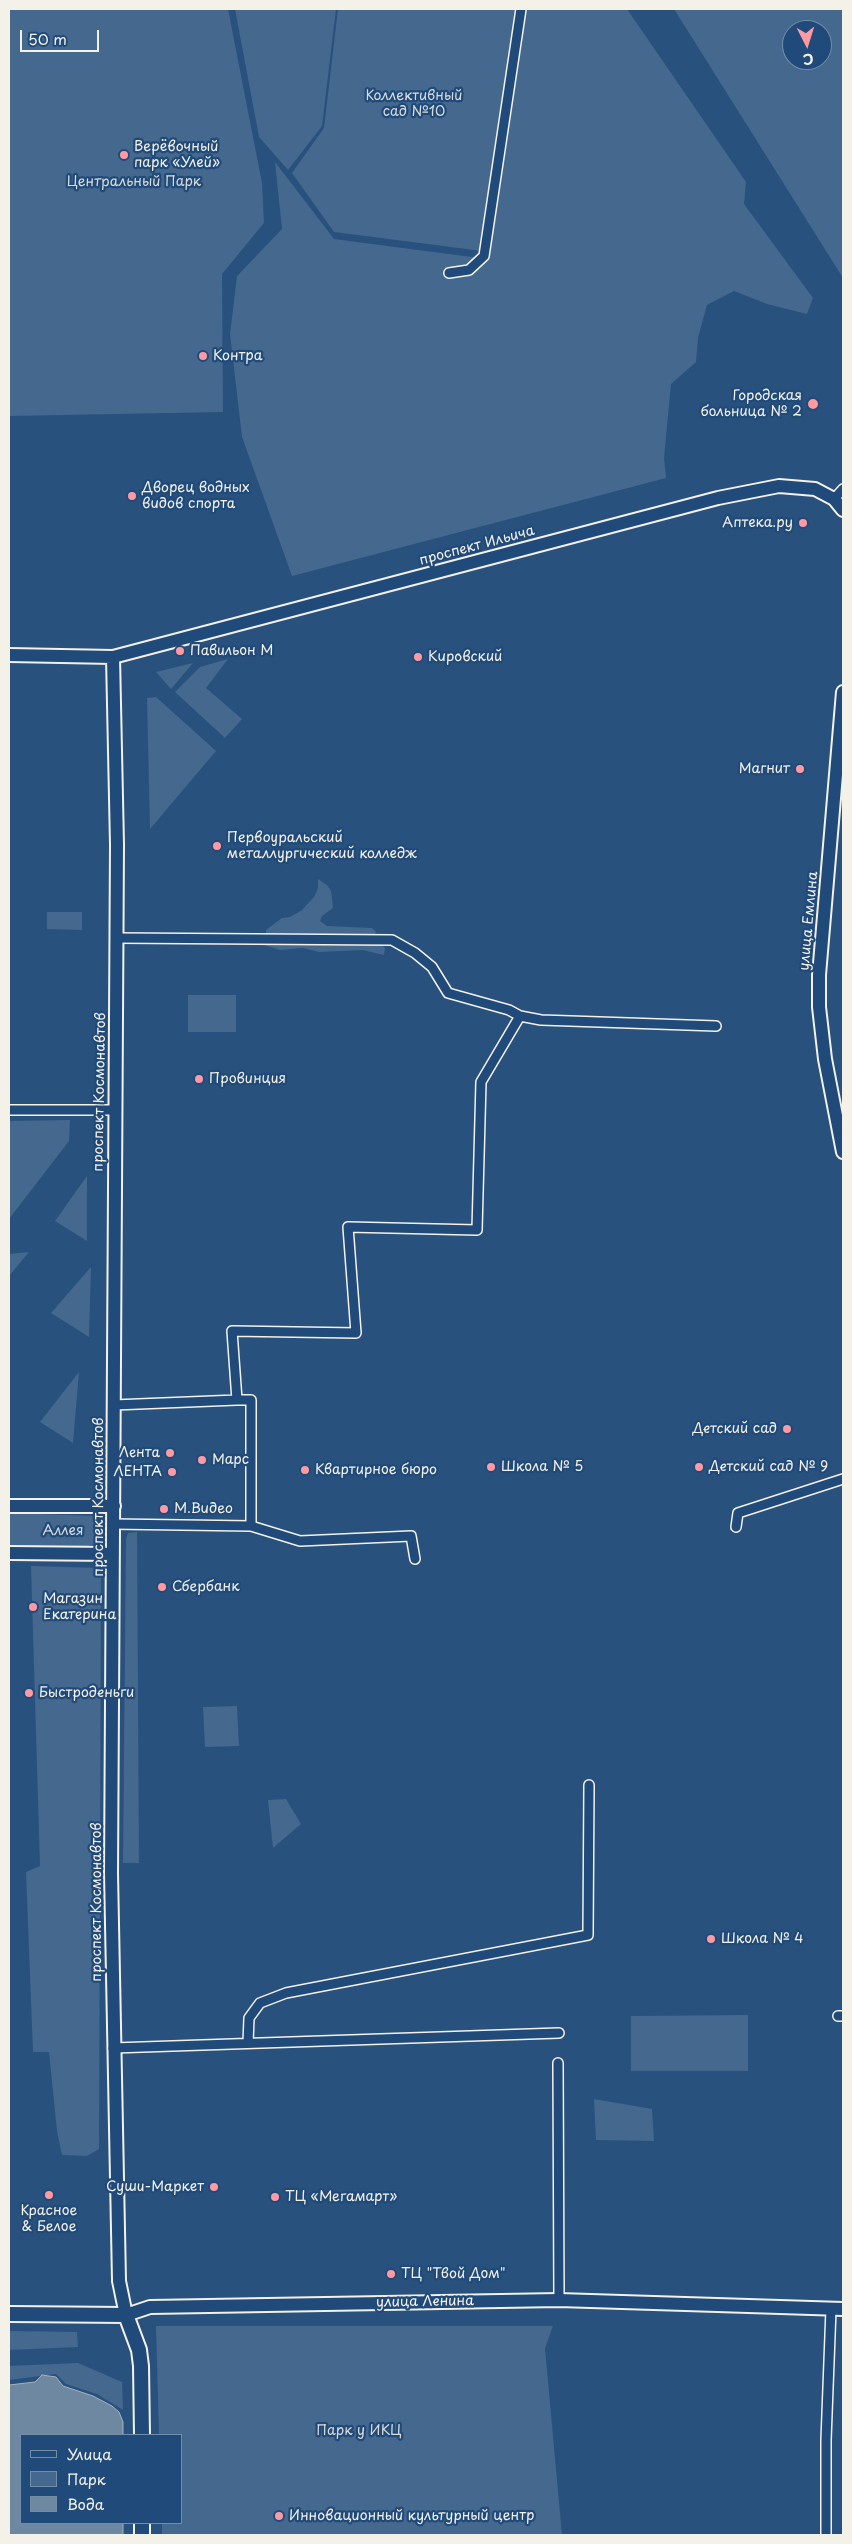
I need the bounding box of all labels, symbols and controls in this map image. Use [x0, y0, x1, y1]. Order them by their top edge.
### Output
scale bar [22, 20, 101, 52]
north arrow [782, 20, 832, 70]
text: 50 m [28, 27, 67, 50]
text: С [802, 49, 814, 70]
park label: Коллективный сад №10 [366, 88, 462, 120]
place label: Верёвочный парк «Улей» [134, 139, 220, 172]
marker: Верёвочный парк «Улей» [118, 149, 130, 161]
park label: Центральный Парк [67, 174, 201, 190]
place label: Контра [213, 348, 263, 364]
marker: Контра [197, 350, 209, 362]
place label: Городская больница № 2 [700, 388, 802, 421]
marker: Городская больница № 2 [806, 397, 820, 411]
place label: Дворец водных видов спорта [142, 480, 249, 512]
marker: Дворец водных видов спорта [126, 490, 138, 502]
place label: Аптека.ру [722, 515, 793, 531]
marker: Аптека.ру [797, 517, 809, 529]
street label: проспект Ильича [417, 523, 537, 569]
place label: Павильон М [190, 643, 273, 659]
marker: Павильон М [174, 645, 186, 657]
place label: Кировский [428, 649, 502, 665]
marker: Кировский [412, 651, 424, 663]
place label: Магнит [739, 761, 790, 777]
marker: Магнит [794, 763, 806, 775]
place label: Первоуральский металлургический колледж [227, 830, 417, 862]
marker: Первоуральский металлургический колледж [211, 840, 223, 852]
street label: улица Емлина [796, 871, 822, 971]
street label: проспект Космонавтов [90, 1012, 110, 1172]
place label: Провинция [209, 1071, 286, 1087]
marker: Провинция [193, 1073, 205, 1085]
street label: проспект Космонавтов [91, 1417, 107, 1577]
place label: Детский сад [692, 1421, 777, 1437]
marker: Детский сад [781, 1423, 793, 1435]
place label: Лента [119, 1445, 160, 1461]
marker: Лента [164, 1447, 176, 1459]
place label: Марс [212, 1452, 249, 1468]
marker: Марс [196, 1454, 208, 1466]
place label: Школа № 5 [501, 1459, 583, 1475]
place label: Детский сад № 9 [709, 1459, 828, 1475]
marker: Школа № 5 [485, 1461, 497, 1473]
marker: Детский сад № 9 [693, 1461, 705, 1473]
place label: Квартирное бюро [315, 1462, 437, 1478]
place label: ЛЕНТА [113, 1464, 162, 1480]
marker: Квартирное бюро [299, 1464, 311, 1476]
marker: ЛЕНТА [166, 1466, 178, 1478]
place label: М.Видео [174, 1501, 233, 1517]
marker: М.Видео [158, 1503, 170, 1515]
park label: Аллея [42, 1523, 84, 1539]
place label: Сбербанк [172, 1579, 240, 1595]
marker: Сбербанк [156, 1581, 168, 1593]
place label: Магазин Екатерина [43, 1591, 116, 1624]
marker: Магазин Екатерина [27, 1601, 39, 1613]
place label: Быстроденьги [39, 1685, 134, 1701]
marker: Быстроденьги [23, 1687, 35, 1699]
street label: проспект Космонавтов [89, 1822, 105, 1982]
place label: Школа № 4 [721, 1931, 804, 1947]
marker: Школа № 4 [705, 1933, 717, 1945]
place label: Суши-Маркет [106, 2179, 204, 2195]
marker: Суши-Маркет [208, 2181, 220, 2193]
marker: Красное & Белое [43, 2189, 55, 2201]
place label: ТЦ «Мегамарт» [285, 2189, 397, 2205]
marker: ТЦ «Мегамарт» [269, 2191, 281, 2203]
place label: Красное & Белое [21, 2203, 77, 2236]
place label: ТЦ "Твой Дом" [401, 2266, 505, 2282]
marker: ТЦ "Твой Дом" [385, 2268, 397, 2280]
street label: улица Ленина [376, 2293, 474, 2311]
park label: Парк у ИКЦ [316, 2423, 402, 2439]
legend [20, 2434, 182, 2524]
text: Улица [67, 2442, 112, 2465]
text: Парк [67, 2467, 106, 2490]
text: Вода [67, 2492, 104, 2515]
place label: Инновационный культурный центр [289, 2508, 534, 2524]
marker: Инновационный культурный центр [273, 2510, 285, 2522]

